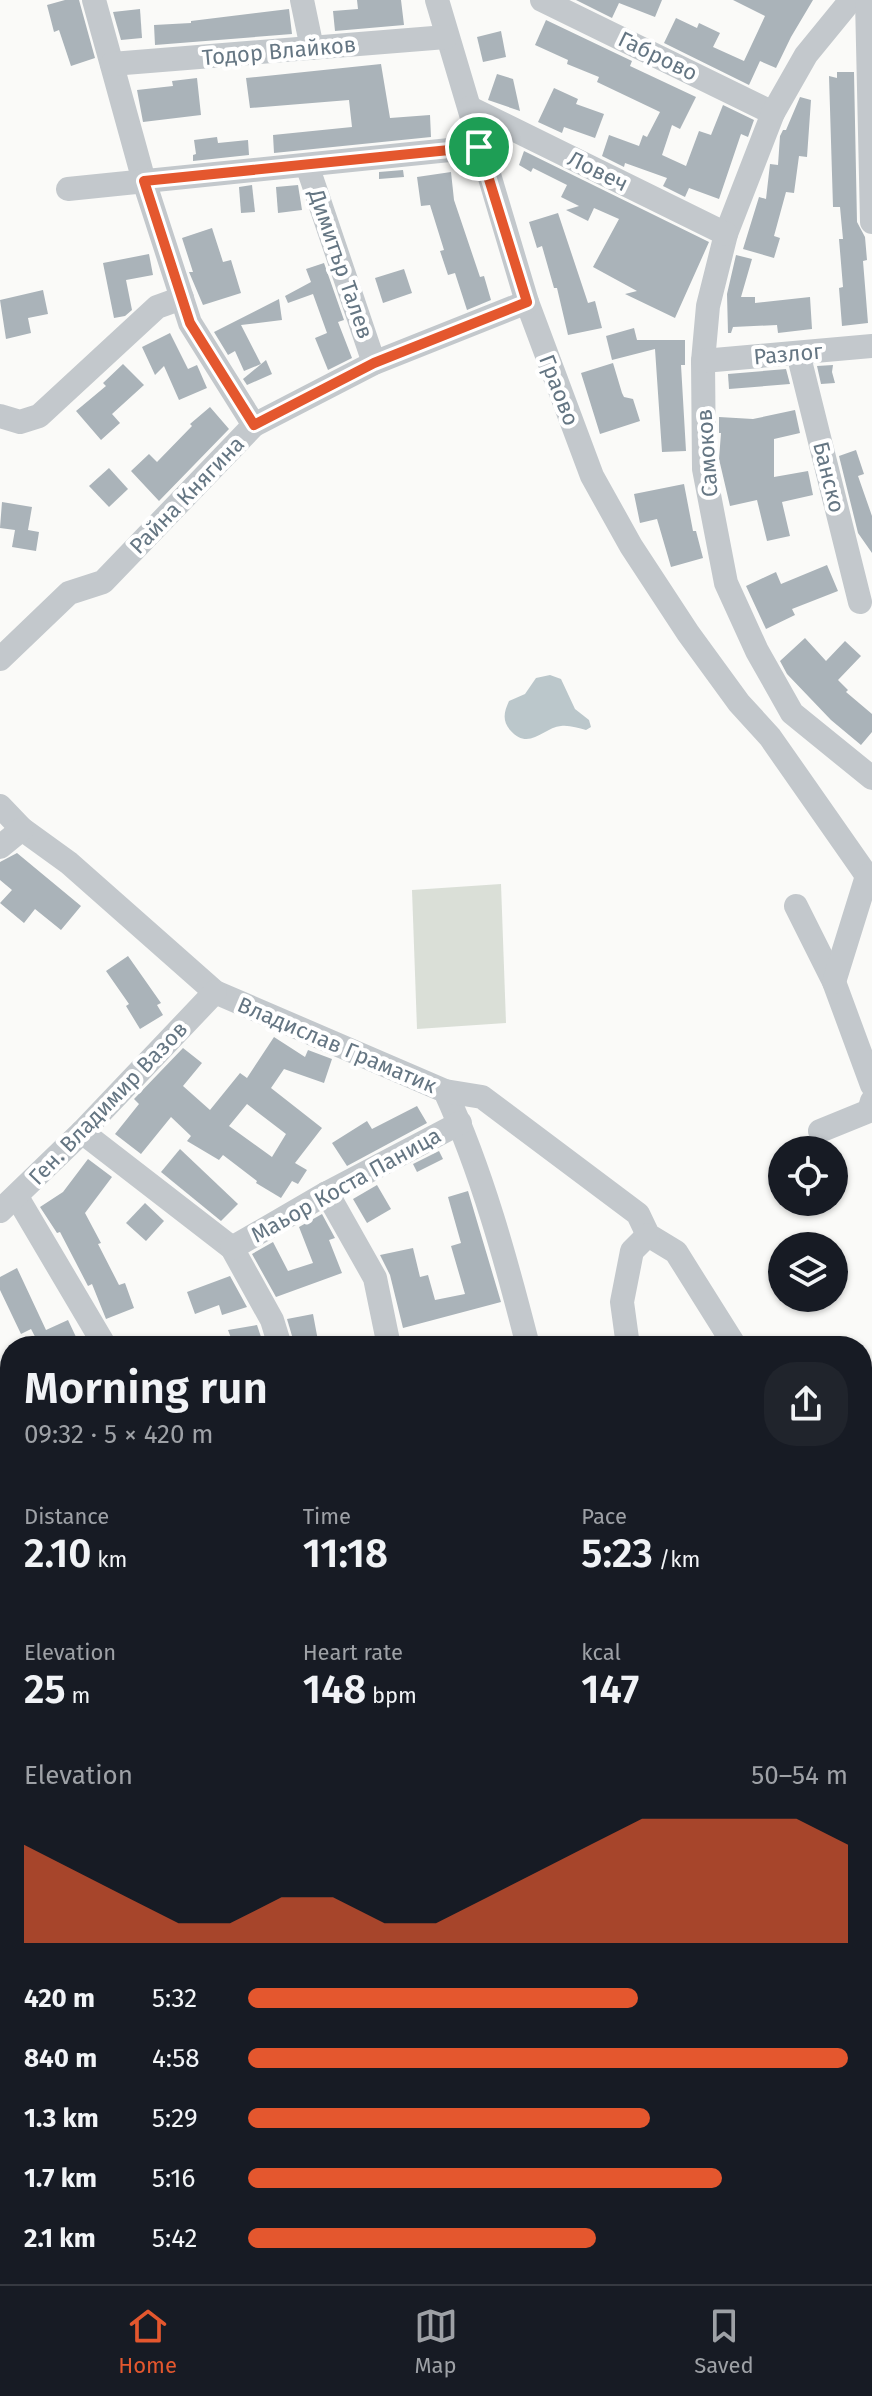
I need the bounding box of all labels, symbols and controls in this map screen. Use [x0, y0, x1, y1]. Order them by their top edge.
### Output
street label: Габрово [614, 25, 702, 87]
street label: Тодор Влайков [201, 31, 357, 71]
pin [445, 113, 513, 181]
icon: arrive [457, 125, 501, 169]
street label: Ловеч [563, 145, 633, 197]
street label: Димитър Талев [302, 185, 379, 342]
street label: Разлог [752, 337, 824, 370]
street label: Граово [533, 351, 585, 429]
street label: Самоков [690, 408, 724, 498]
street label: Райна Княгина [124, 430, 250, 560]
street label: Банско [807, 439, 851, 515]
street label: Владислав Граматик [233, 991, 441, 1099]
street label: Ген. Владимир Вазов [23, 1016, 193, 1190]
street label: Маьор Коста Паница [246, 1122, 446, 1248]
map controls [768, 1136, 848, 1312]
button: locate [768, 1136, 848, 1216]
button: layers [768, 1232, 848, 1312]
text: Morning run [24, 1362, 268, 1415]
button: share [764, 1362, 848, 1446]
text: 09:32 · 5 × 420 m [24, 1419, 214, 1450]
text: Distance [24, 1503, 109, 1530]
text: Time [303, 1503, 351, 1530]
text: Pace [581, 1503, 627, 1530]
text: 2.10 [24, 1530, 91, 1578]
text: 11:18 [303, 1530, 388, 1578]
text: 5:23 [581, 1530, 653, 1578]
text: km [91, 1546, 127, 1573]
text: /km [653, 1546, 700, 1573]
text: Elevation [24, 1639, 116, 1666]
text: Heart rate [303, 1639, 403, 1666]
text: kcal [581, 1639, 621, 1666]
text: 25 [24, 1666, 66, 1714]
text: 148 [303, 1666, 366, 1714]
text: 147 [581, 1666, 639, 1714]
text: m [66, 1682, 90, 1709]
text: bpm [366, 1682, 417, 1709]
text: Elevation [24, 1760, 133, 1791]
text: 50–54 m [751, 1760, 848, 1791]
text: 420 m [24, 1983, 95, 2014]
text: 5:32 [152, 1983, 197, 2014]
text: 840 m [24, 2043, 97, 2074]
text: 4:58 [152, 2043, 200, 2074]
text: 1.3 km [24, 2103, 99, 2134]
text: 5:29 [152, 2103, 198, 2134]
text: 1.7 km [24, 2163, 97, 2194]
text: 5:16 [152, 2163, 195, 2194]
text: 2.1 km [24, 2223, 96, 2254]
text: 5:42 [152, 2223, 197, 2254]
tab: Home [118, 2304, 177, 2379]
tab: Map [414, 2304, 458, 2379]
tab: Saved [694, 2304, 754, 2379]

